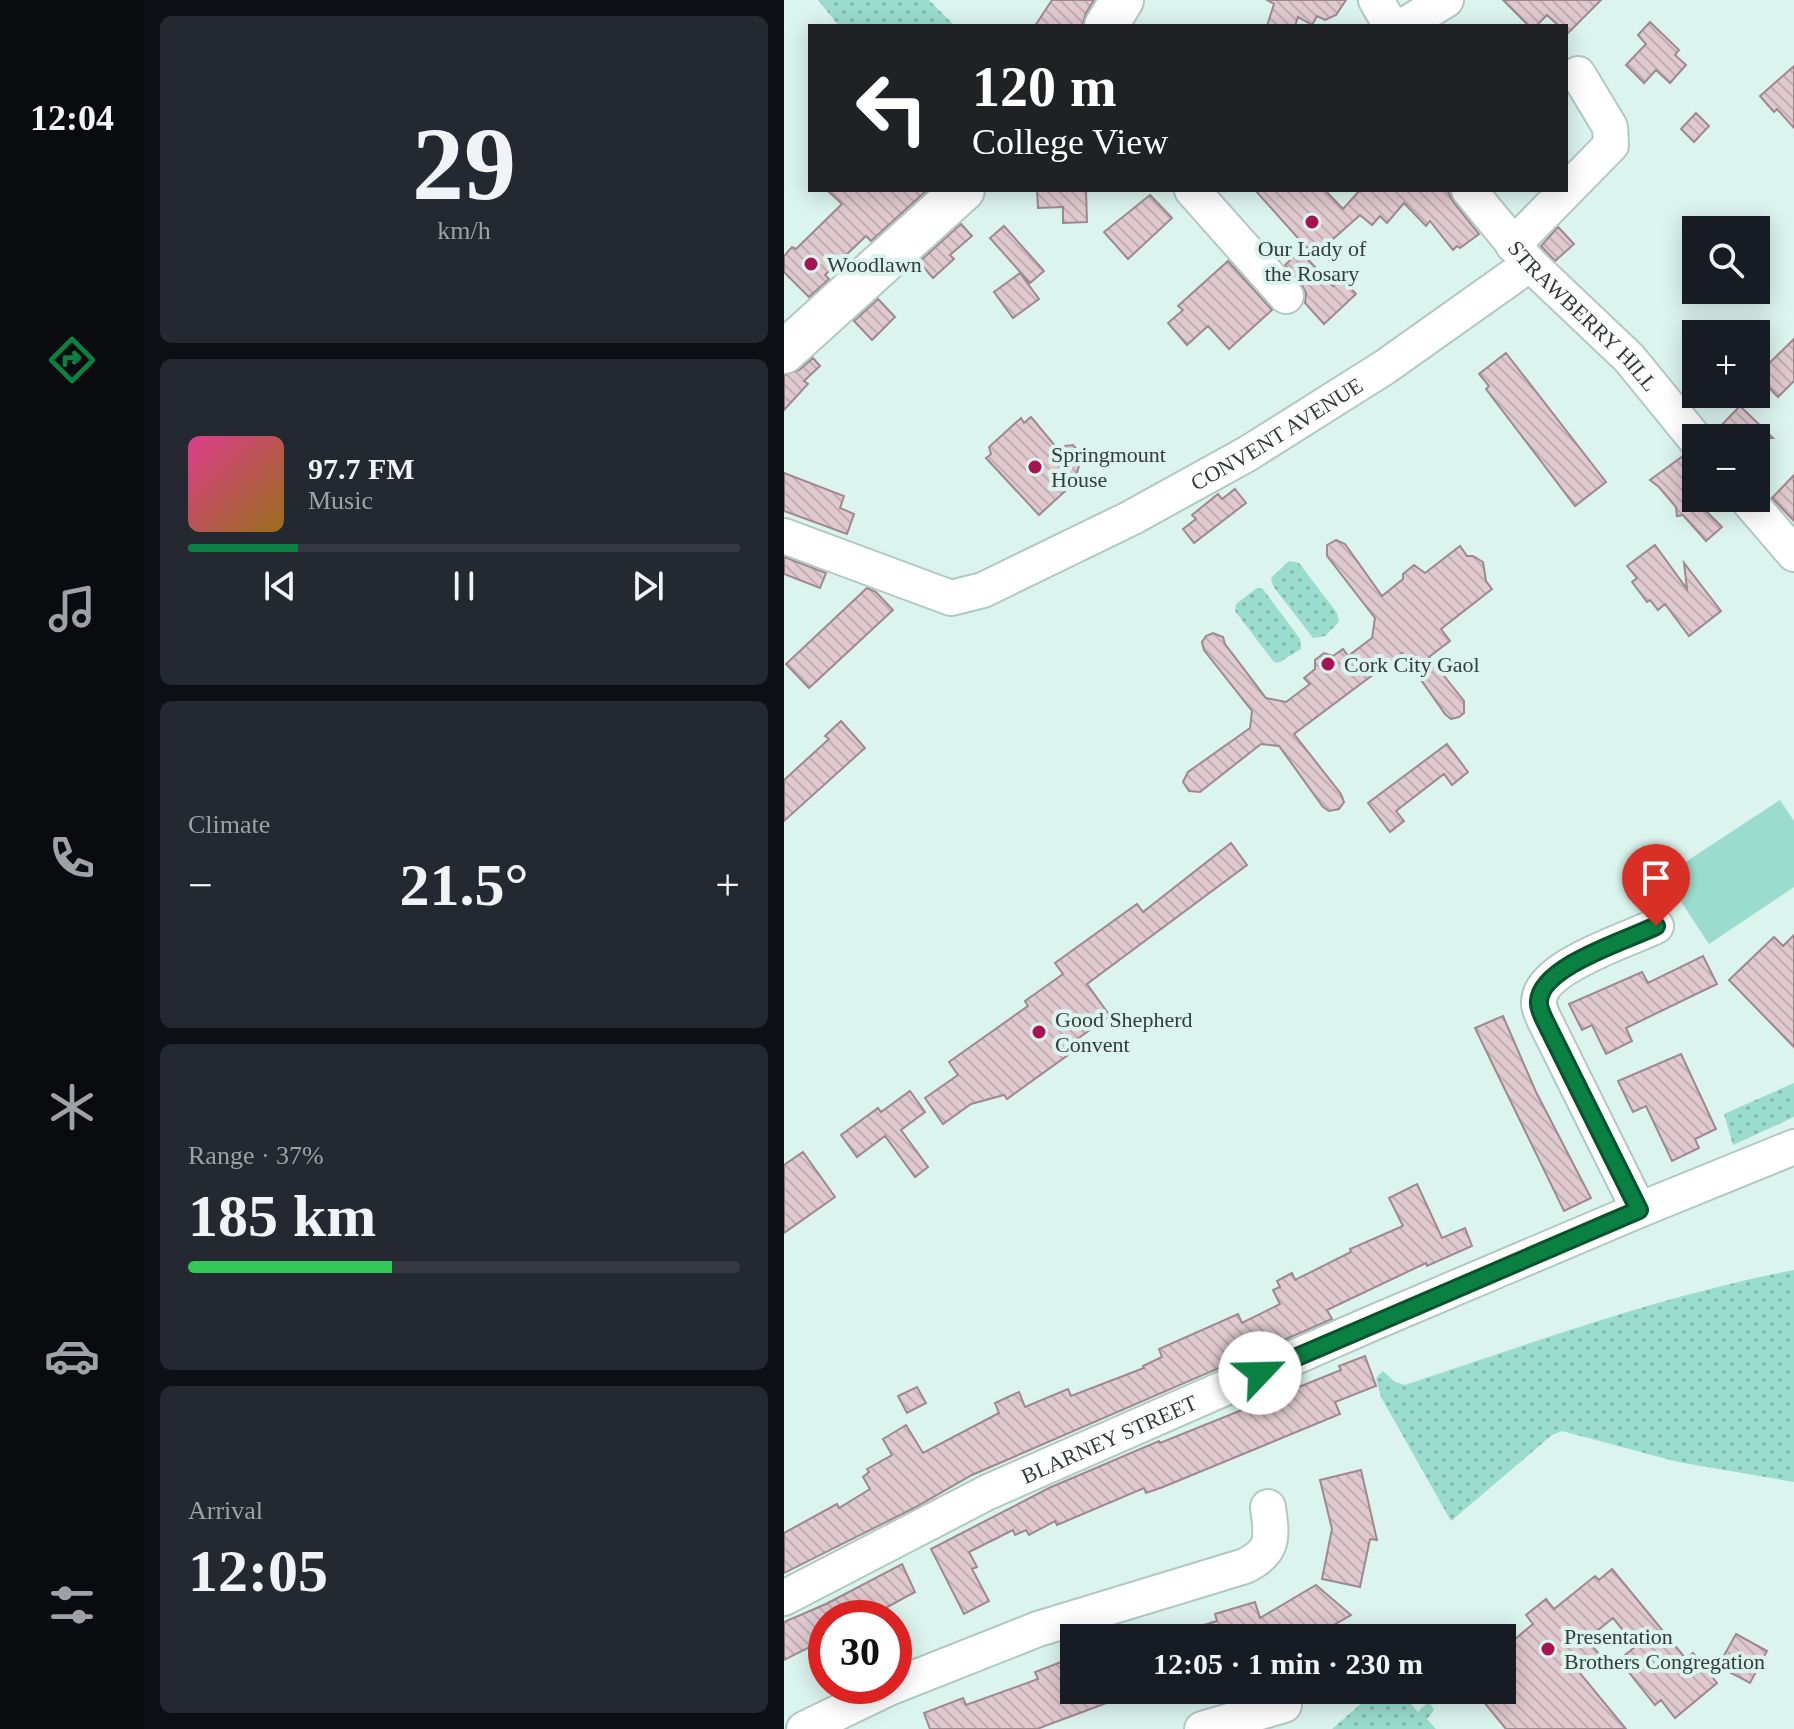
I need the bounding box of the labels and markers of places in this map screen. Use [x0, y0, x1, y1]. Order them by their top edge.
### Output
marker: Our Lady of the Rosary [1303, 213, 1321, 231]
place label: Our Lady of the Rosary [1258, 236, 1367, 286]
place label: Woodlawn [827, 252, 922, 277]
marker: Woodlawn [802, 255, 820, 273]
place label: Springmount House [1051, 442, 1166, 492]
marker: Springmount House [1026, 458, 1044, 476]
place label: Cork City Gaol [1344, 652, 1480, 677]
marker: Cork City Gaol [1319, 655, 1337, 673]
pin [1622, 844, 1690, 926]
place label: Good Shepherd Convent [1055, 1007, 1192, 1057]
marker: Good Shepherd Convent [1030, 1023, 1048, 1041]
place label: Presentation Brothers Congregation [1564, 1624, 1765, 1674]
marker: Presentation Brothers Congregation [1539, 1640, 1557, 1658]

